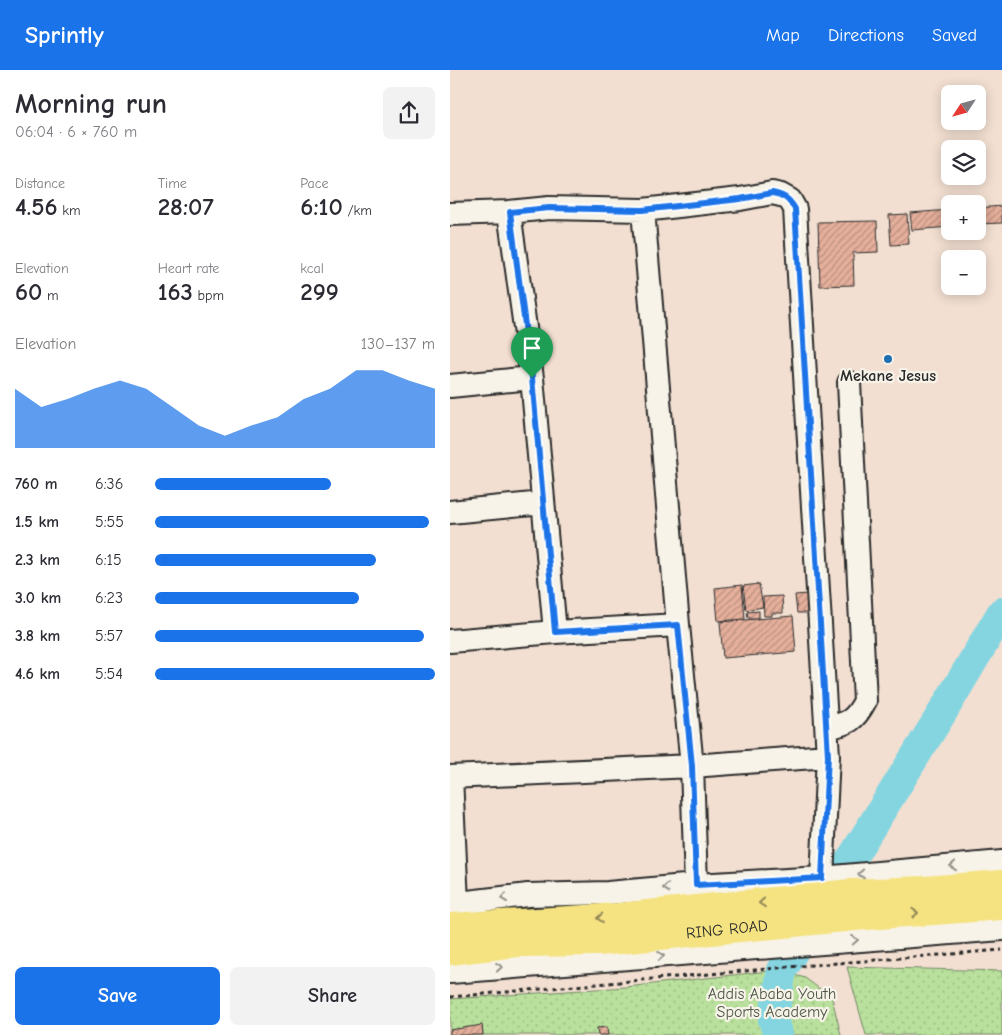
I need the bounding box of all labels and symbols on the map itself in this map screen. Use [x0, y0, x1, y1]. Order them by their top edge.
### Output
north arrow [941, 85, 986, 130]
pin [511, 327, 553, 378]
marker: Mekane Jesus [882, 353, 894, 365]
place label: Mekane Jesus [840, 367, 936, 385]
one-way arrow [949, 861, 957, 872]
one-way arrow [857, 868, 865, 879]
one-way arrow [662, 882, 670, 893]
one-way arrow [500, 892, 508, 903]
one-way arrow [757, 897, 765, 908]
one-way arrow [911, 907, 919, 918]
one-way arrow [595, 912, 603, 923]
street label: RING ROAD [685, 917, 769, 942]
one-way arrow [852, 935, 860, 946]
one-way arrow [657, 950, 665, 961]
one-way arrow [495, 962, 503, 973]
park label: Addis Ababa Youth Sports Academy [708, 985, 836, 1021]

